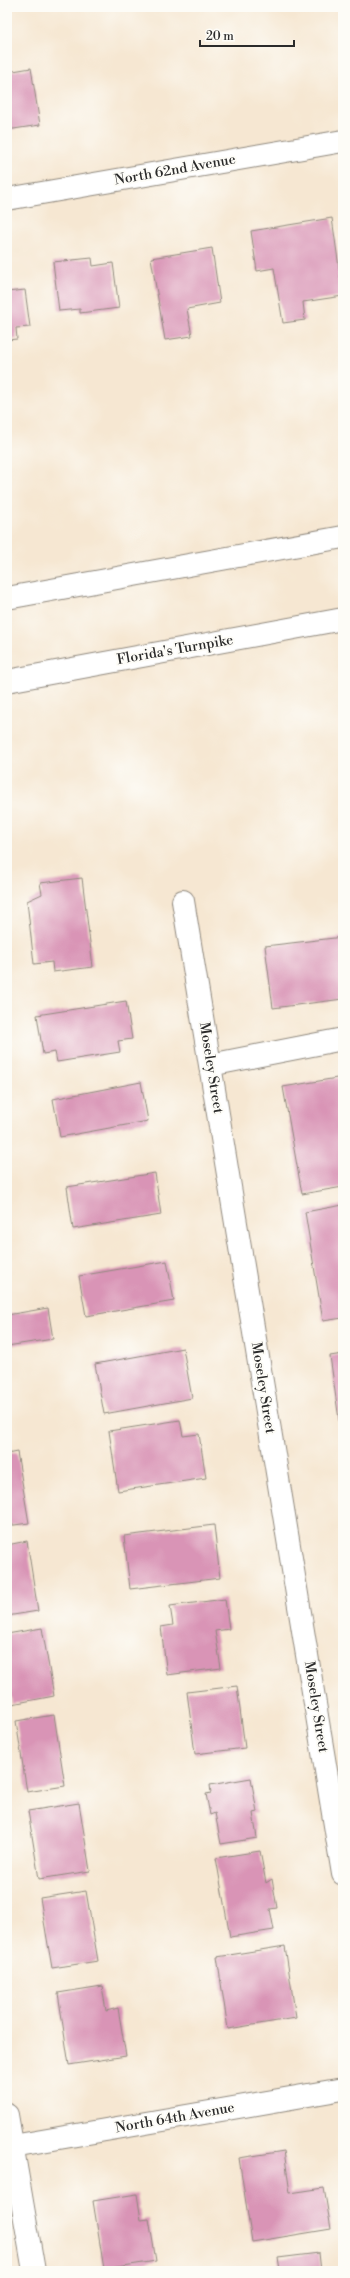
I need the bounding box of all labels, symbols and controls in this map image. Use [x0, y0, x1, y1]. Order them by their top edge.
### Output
scale bar [200, 22, 294, 48]
text: 20 m [206, 29, 234, 44]
street label: North 62nd Avenue [113, 150, 237, 190]
street label: Florida's Turnpike [116, 631, 234, 669]
street label: Moseley Street [195, 1021, 227, 1115]
street label: Moseley Street [247, 1341, 279, 1435]
street label: Moseley Street [300, 1660, 332, 1754]
street label: North 64th Avenue [114, 2099, 236, 2137]

